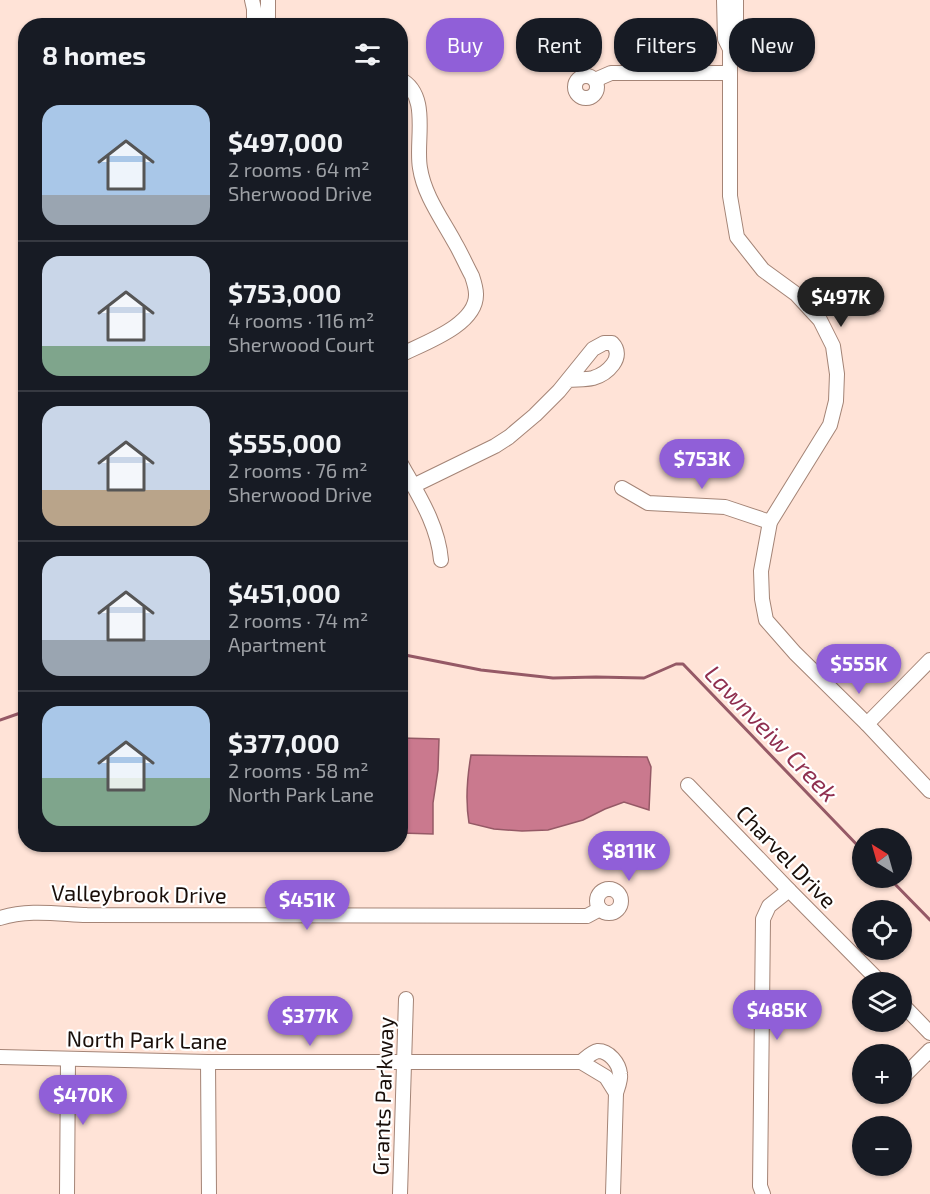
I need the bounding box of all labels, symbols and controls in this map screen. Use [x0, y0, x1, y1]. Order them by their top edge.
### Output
chip: Buy [426, 18, 504, 72]
chip: Rent [516, 18, 602, 72]
chip: Filters [614, 18, 717, 72]
chip: New [729, 18, 815, 72]
icon: filters [351, 38, 384, 71]
text: 8 homes [42, 39, 146, 70]
text: $497,000 [228, 126, 343, 157]
icon: home [90, 129, 162, 201]
text: 2 rooms · 64 m² [228, 157, 370, 181]
text: Sherwood Drive [228, 181, 372, 205]
text: $753,000 [228, 277, 341, 308]
pin: $497K [799, 277, 883, 328]
icon: home [90, 280, 162, 352]
text: $497K [811, 284, 871, 308]
text: 4 rooms · 116 m² [228, 308, 374, 332]
text: Sherwood Court [228, 332, 374, 356]
text: $555,000 [228, 427, 342, 458]
icon: home [90, 430, 162, 502]
pin: $753K [660, 439, 744, 490]
text: $753K [673, 446, 731, 470]
text: 2 rooms · 76 m² [228, 458, 367, 482]
text: Sherwood Drive [228, 482, 372, 506]
text: $451,000 [228, 577, 341, 608]
icon: home [90, 580, 162, 652]
text: 2 rooms · 74 m² [228, 608, 368, 632]
text: Apartment [228, 632, 326, 656]
pin: $555K [817, 644, 901, 695]
text: $555K [830, 651, 888, 675]
water label: Lawnveiw Creek [700, 659, 844, 807]
text: $377,000 [228, 727, 340, 758]
icon: home [90, 730, 162, 802]
text: 2 rooms · 58 m² [228, 758, 369, 782]
text: North Park Lane [228, 782, 374, 806]
street label: Charvel Drive [732, 799, 842, 913]
north arrow [852, 828, 912, 888]
map controls [852, 828, 912, 1176]
pin: $811K [587, 831, 671, 882]
text: $811K [602, 838, 656, 862]
street label: Valleybrook Drive [51, 878, 227, 908]
pin: $451K [265, 880, 349, 931]
text: $451K [279, 887, 335, 911]
button: locate [852, 900, 912, 960]
button: layers [852, 972, 912, 1032]
pin: $485K [735, 990, 819, 1041]
pin: $377K [268, 996, 352, 1047]
text: $485K [747, 997, 807, 1021]
text: $377K [282, 1003, 338, 1027]
street label: Grants Parkway [366, 1016, 398, 1176]
street label: North Park Lane [67, 1025, 227, 1053]
button: + [852, 1044, 912, 1104]
pin: $470K [41, 1075, 125, 1126]
text: $470K [53, 1082, 113, 1106]
button: − [852, 1116, 912, 1176]

